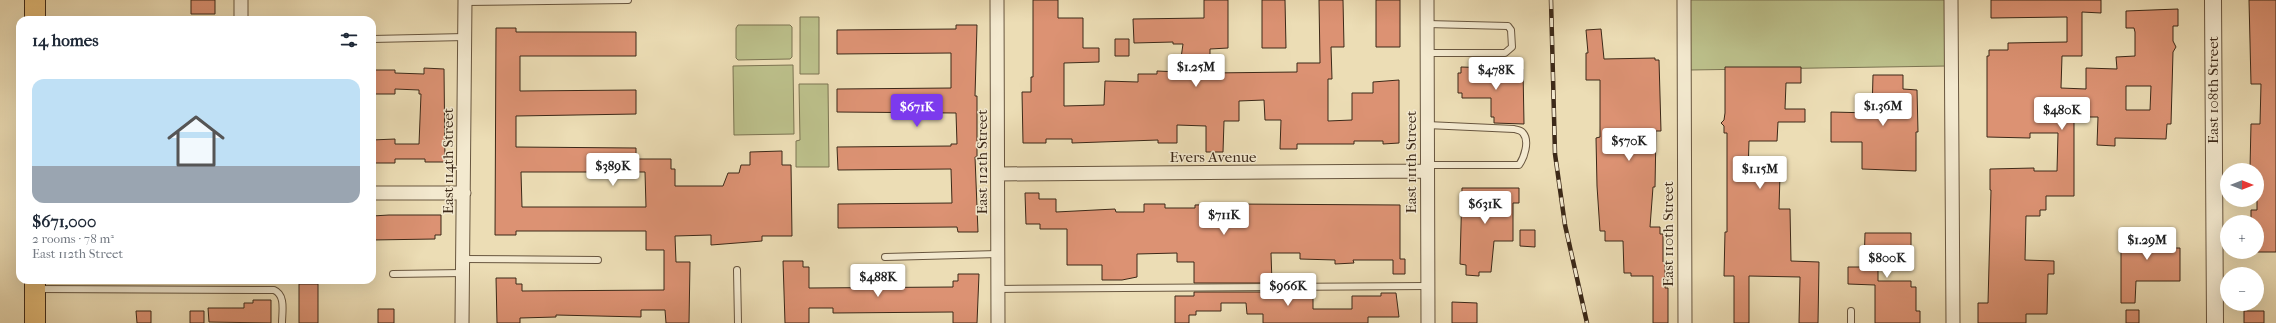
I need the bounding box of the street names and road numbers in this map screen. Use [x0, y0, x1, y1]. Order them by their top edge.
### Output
street label: East 108th Street [2204, 35, 2222, 144]
street label: East 114th Street [439, 107, 457, 214]
street label: East 112th Street [973, 109, 991, 215]
street label: East 111th Street [1402, 110, 1420, 213]
street label: Evers Avenue [1169, 148, 1257, 166]
street label: East 110th Street [1659, 181, 1677, 287]

